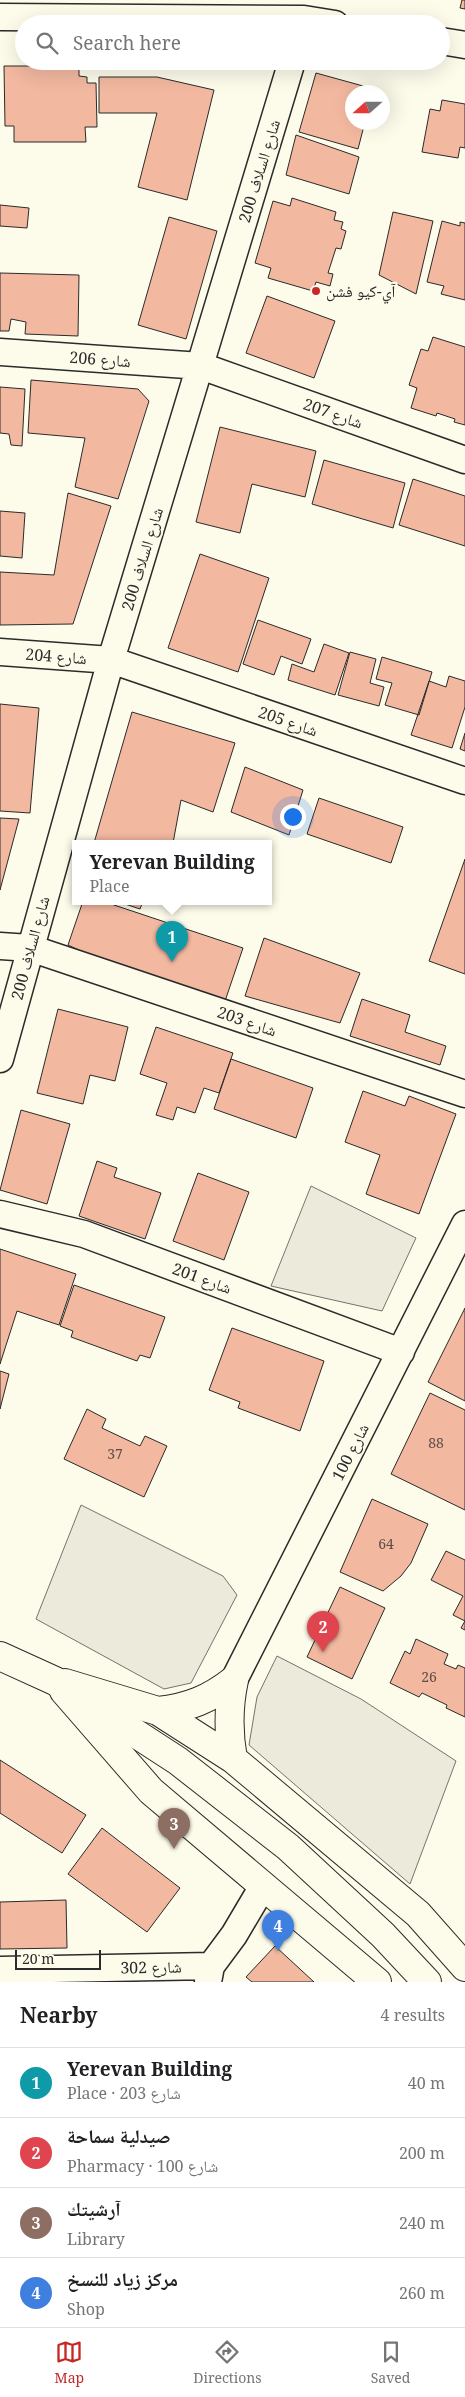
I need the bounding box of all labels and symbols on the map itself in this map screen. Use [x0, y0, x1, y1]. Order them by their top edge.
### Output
north arrow [345, 85, 390, 130]
street label: 200 شارع السلاف [233, 117, 285, 225]
place label: آي-كيو فشن [326, 280, 396, 304]
marker: آي-كيو فشن [310, 285, 322, 297]
street label: شارع 206 [69, 346, 131, 372]
street label: شارع 207 [300, 393, 366, 433]
street label: 200 شارع السلاف [116, 505, 168, 613]
street label: شارع 204 [25, 643, 87, 669]
street label: شارع 205 [255, 701, 321, 741]
your location [280, 804, 306, 830]
street label: 200 شارع السلاف [6, 894, 54, 1002]
pin: 1 [156, 921, 188, 962]
street label: شارع 203 [214, 1001, 280, 1041]
street label: شارع 201 [169, 1257, 235, 1299]
street label: شارع 100 [326, 1420, 374, 1484]
house number: 88 [428, 1433, 444, 1452]
house number: 37 [107, 1444, 123, 1463]
house number: 64 [378, 1534, 394, 1553]
pin: 2 [307, 1611, 339, 1652]
house number: 26 [421, 1667, 437, 1686]
pin: 3 [158, 1808, 190, 1849]
pin: 4 [262, 1910, 294, 1951]
scale bar [15, 1947, 101, 1970]
street label: شارع 302 [120, 1955, 182, 1979]

